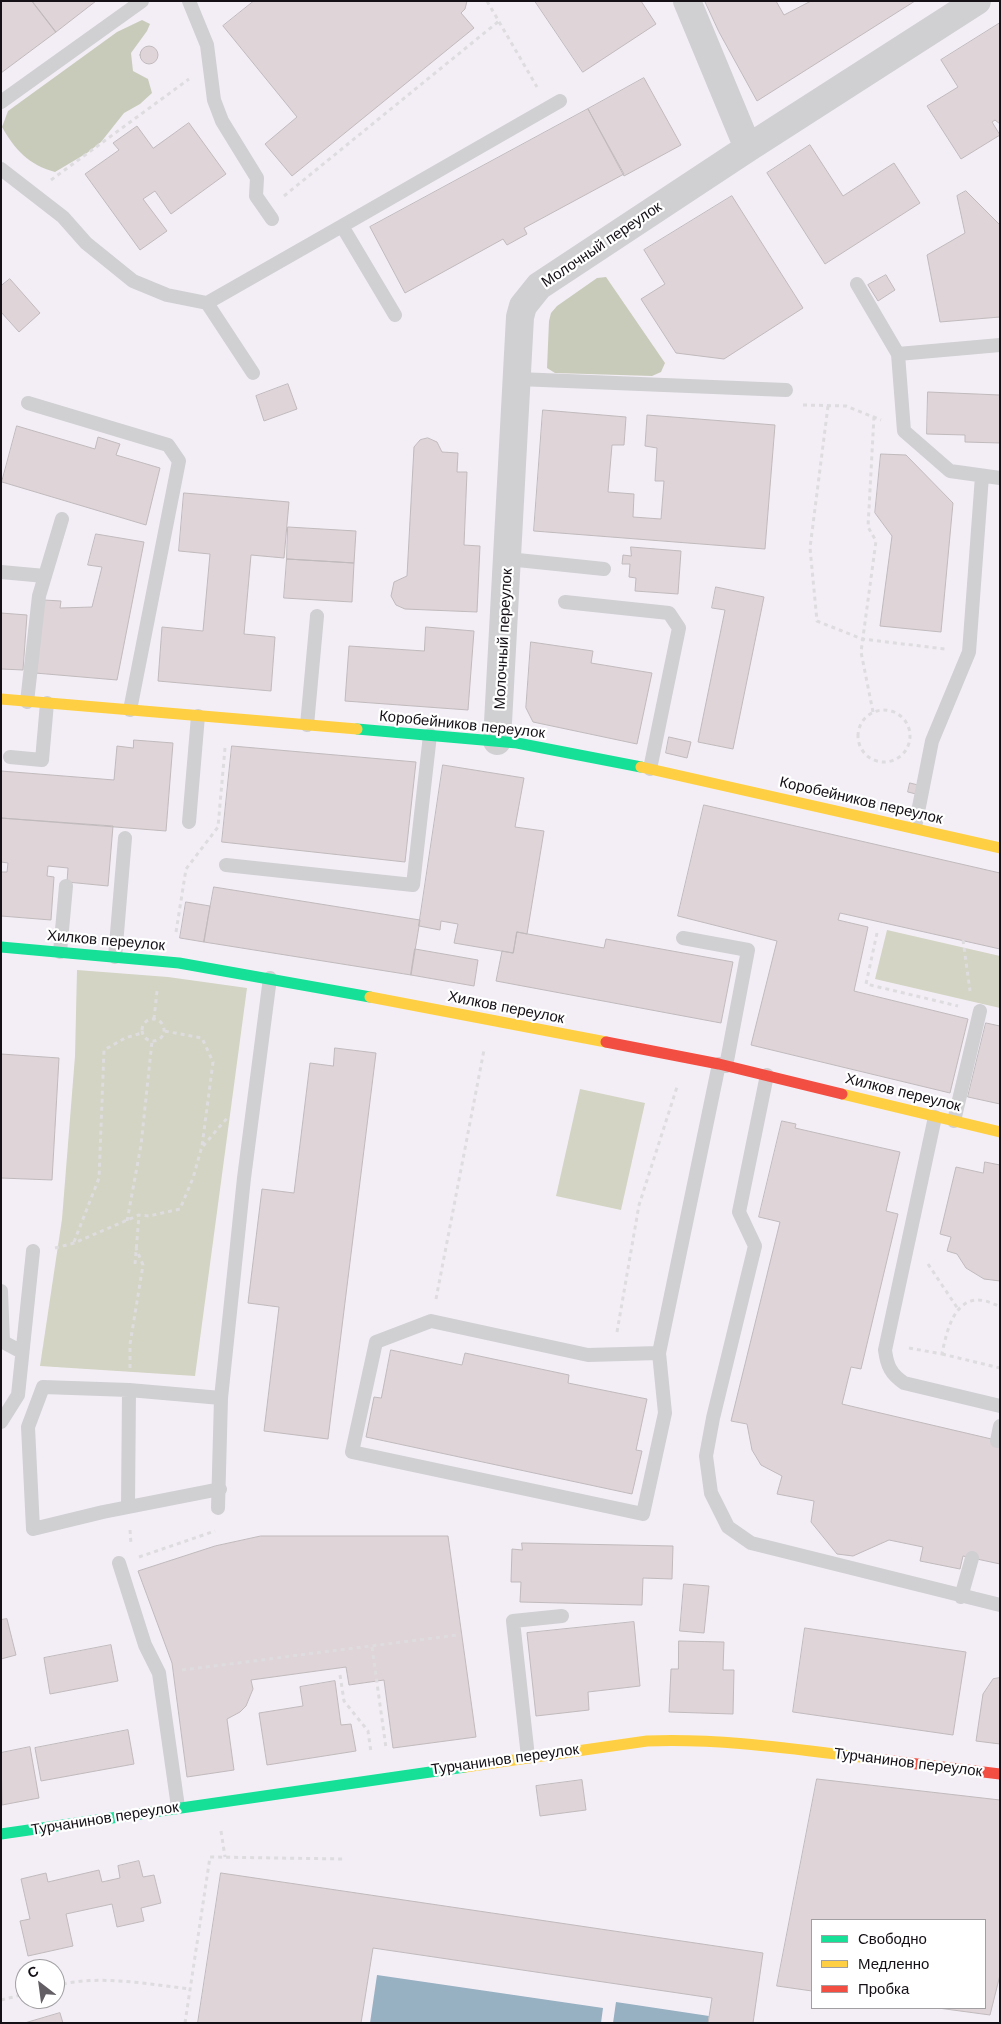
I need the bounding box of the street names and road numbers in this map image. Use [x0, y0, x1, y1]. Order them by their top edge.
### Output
street label: Молочный переулок [539, 198, 665, 292]
street label: Молочный переулок [491, 568, 517, 710]
street label: Коробейников переулок [378, 707, 546, 743]
street label: Коробейников переулок [778, 773, 944, 829]
street label: Хилков переулок [46, 927, 166, 955]
street label: Хилков переулок [446, 988, 566, 1028]
street label: Хилков переулок [843, 1070, 963, 1116]
street label: Турчанинов переулок [430, 1741, 580, 1779]
street label: Турчанинов переулок [833, 1745, 983, 1781]
street label: Турчанинов переулок [30, 1798, 180, 1840]

